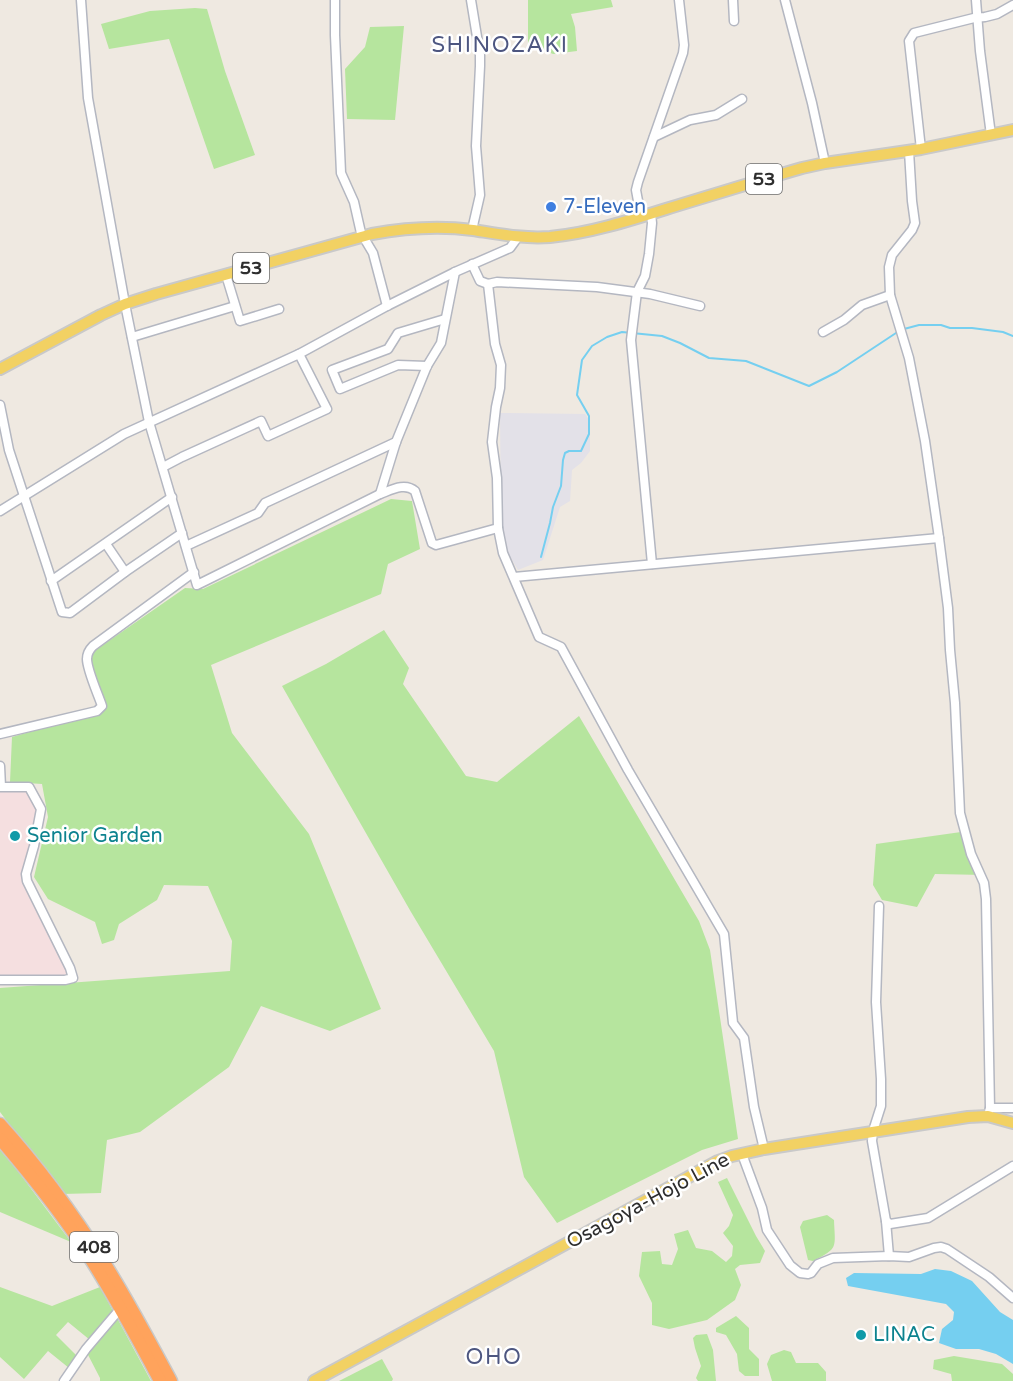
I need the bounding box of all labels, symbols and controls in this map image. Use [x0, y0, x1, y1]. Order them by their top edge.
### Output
district label: SHINOZAKI [432, 32, 568, 58]
road number: 53 [746, 164, 782, 194]
place label: 7-Eleven [563, 195, 646, 219]
marker: 7-Eleven [544, 200, 558, 214]
road number: 53 [233, 253, 269, 283]
place label: Senior Garden [27, 824, 163, 848]
marker: Senior Garden [8, 829, 22, 843]
street label: Osagoya-Hojo Line [562, 1148, 734, 1254]
road number: 408 [70, 1232, 118, 1262]
place label: LINAC [873, 1323, 935, 1347]
marker: LINAC [854, 1328, 868, 1342]
district label: OHO [466, 1344, 522, 1370]

